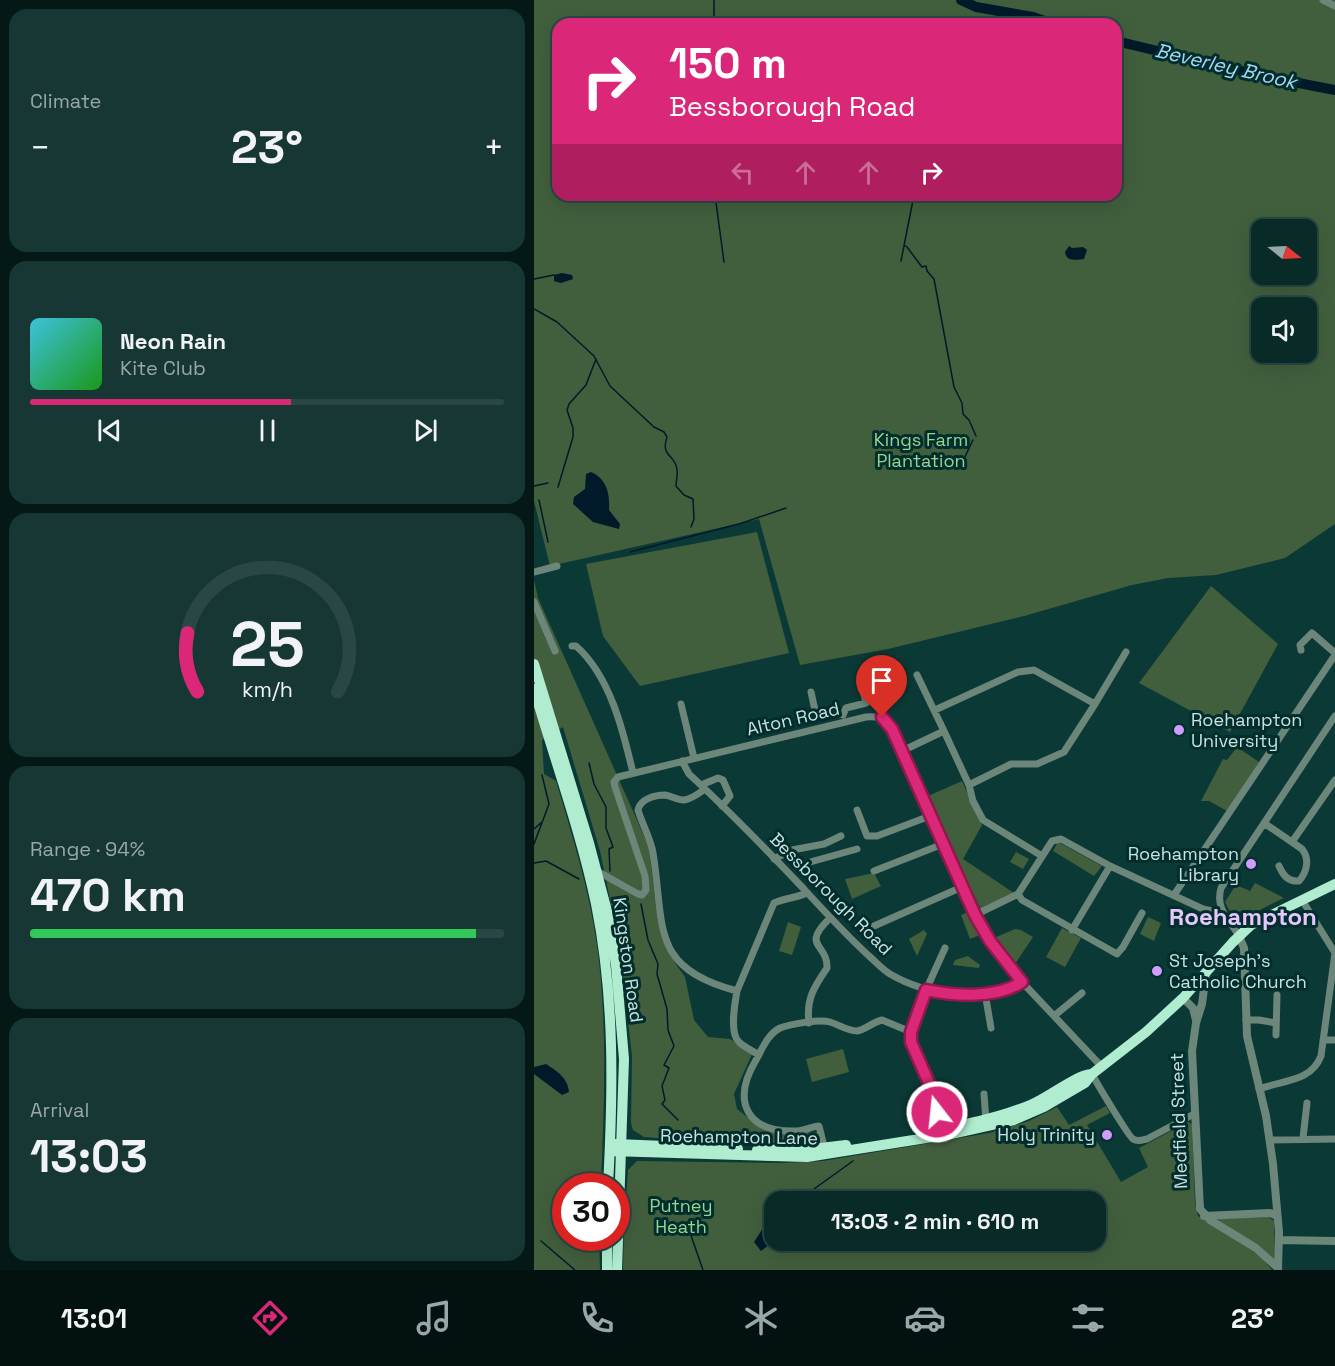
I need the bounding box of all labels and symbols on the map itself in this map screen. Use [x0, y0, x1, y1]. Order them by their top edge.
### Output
water label: Beverley Brook [1153, 37, 1301, 95]
north arrow [1251, 219, 1317, 285]
park label: Kings Farm Plantation [874, 428, 968, 472]
pin [856, 655, 907, 717]
street label: Alton Road [744, 697, 842, 740]
place label: Roehampton University [1191, 708, 1302, 752]
marker: Roehampton University [1172, 723, 1186, 737]
street label: Bessborough Road [765, 827, 898, 960]
place label: Roehampton Library [1128, 842, 1239, 886]
marker: Roehampton Library [1244, 857, 1258, 871]
street label: Kingston Road [608, 896, 649, 1024]
district label: Roehampton [1169, 901, 1317, 932]
place label: St Joseph's Catholic Church [1169, 949, 1307, 993]
marker: St Joseph's Catholic Church [1150, 964, 1164, 978]
street label: Medfield Street [1165, 1053, 1192, 1189]
position arrow [905, 1080, 969, 1144]
place label: Holy Trinity [997, 1123, 1095, 1146]
street label: Roehampton Lane [660, 1124, 818, 1149]
marker: Holy Trinity [1100, 1128, 1114, 1142]
speed limit sign: 30 [552, 1173, 630, 1251]
park label: Putney Heath [650, 1194, 712, 1238]

